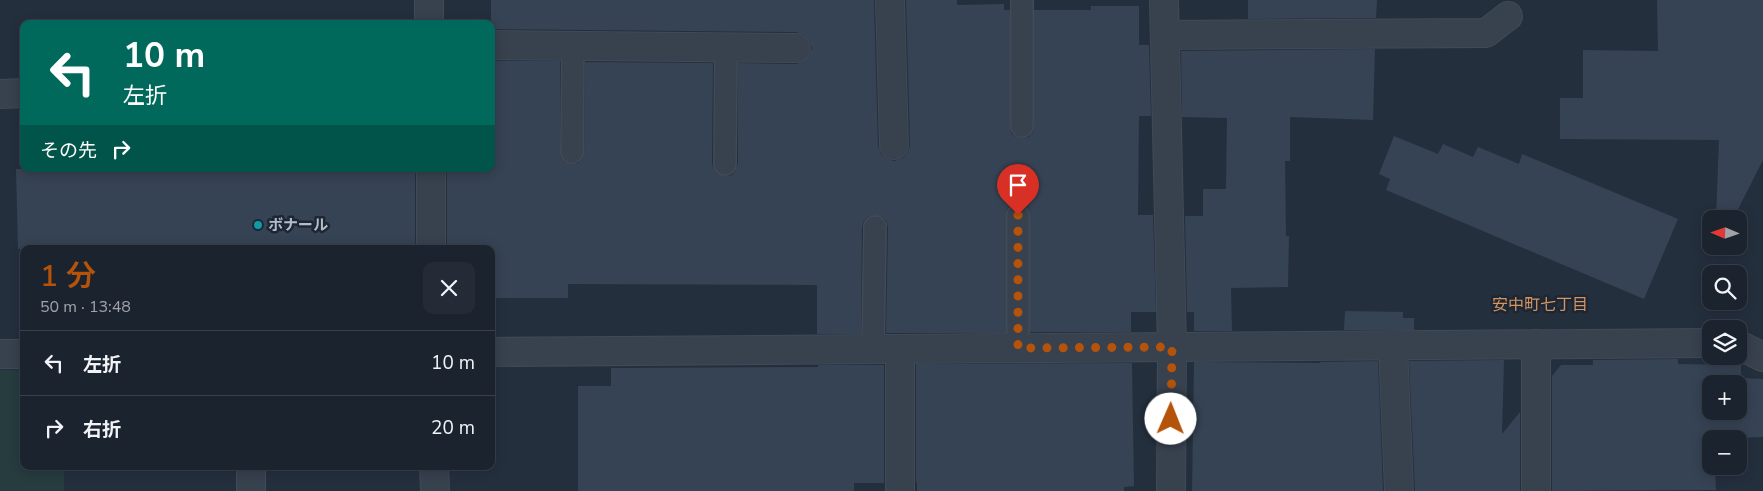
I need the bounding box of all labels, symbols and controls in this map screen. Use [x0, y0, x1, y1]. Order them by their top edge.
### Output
text: 10 m [123, 32, 205, 79]
icon: left [40, 40, 105, 105]
text: 左折 [123, 81, 167, 111]
icon: right [107, 135, 135, 163]
text: その先 [40, 138, 97, 164]
pin [997, 164, 1039, 215]
icon: arrive [1004, 171, 1032, 199]
north arrow [1702, 210, 1748, 255]
map controls [1702, 210, 1747, 475]
place label: ボナール [268, 215, 328, 235]
marker: ボナール [252, 219, 264, 231]
text: 1 分 [40, 256, 96, 297]
button: close [423, 262, 475, 314]
button: search [1702, 265, 1747, 310]
district label: 安中町七丁目 [1492, 294, 1588, 316]
text: 50 m · 13:48 [40, 296, 131, 318]
button: layers [1702, 320, 1747, 365]
icon: left [40, 349, 68, 377]
text: 10 m [431, 350, 475, 376]
text: 左折 [83, 352, 121, 378]
button: + [1702, 375, 1747, 420]
position arrow [1144, 392, 1196, 444]
icon: right [40, 414, 68, 442]
text: 20 m [431, 415, 475, 441]
text: 右折 [83, 417, 121, 443]
button: − [1702, 430, 1747, 475]

